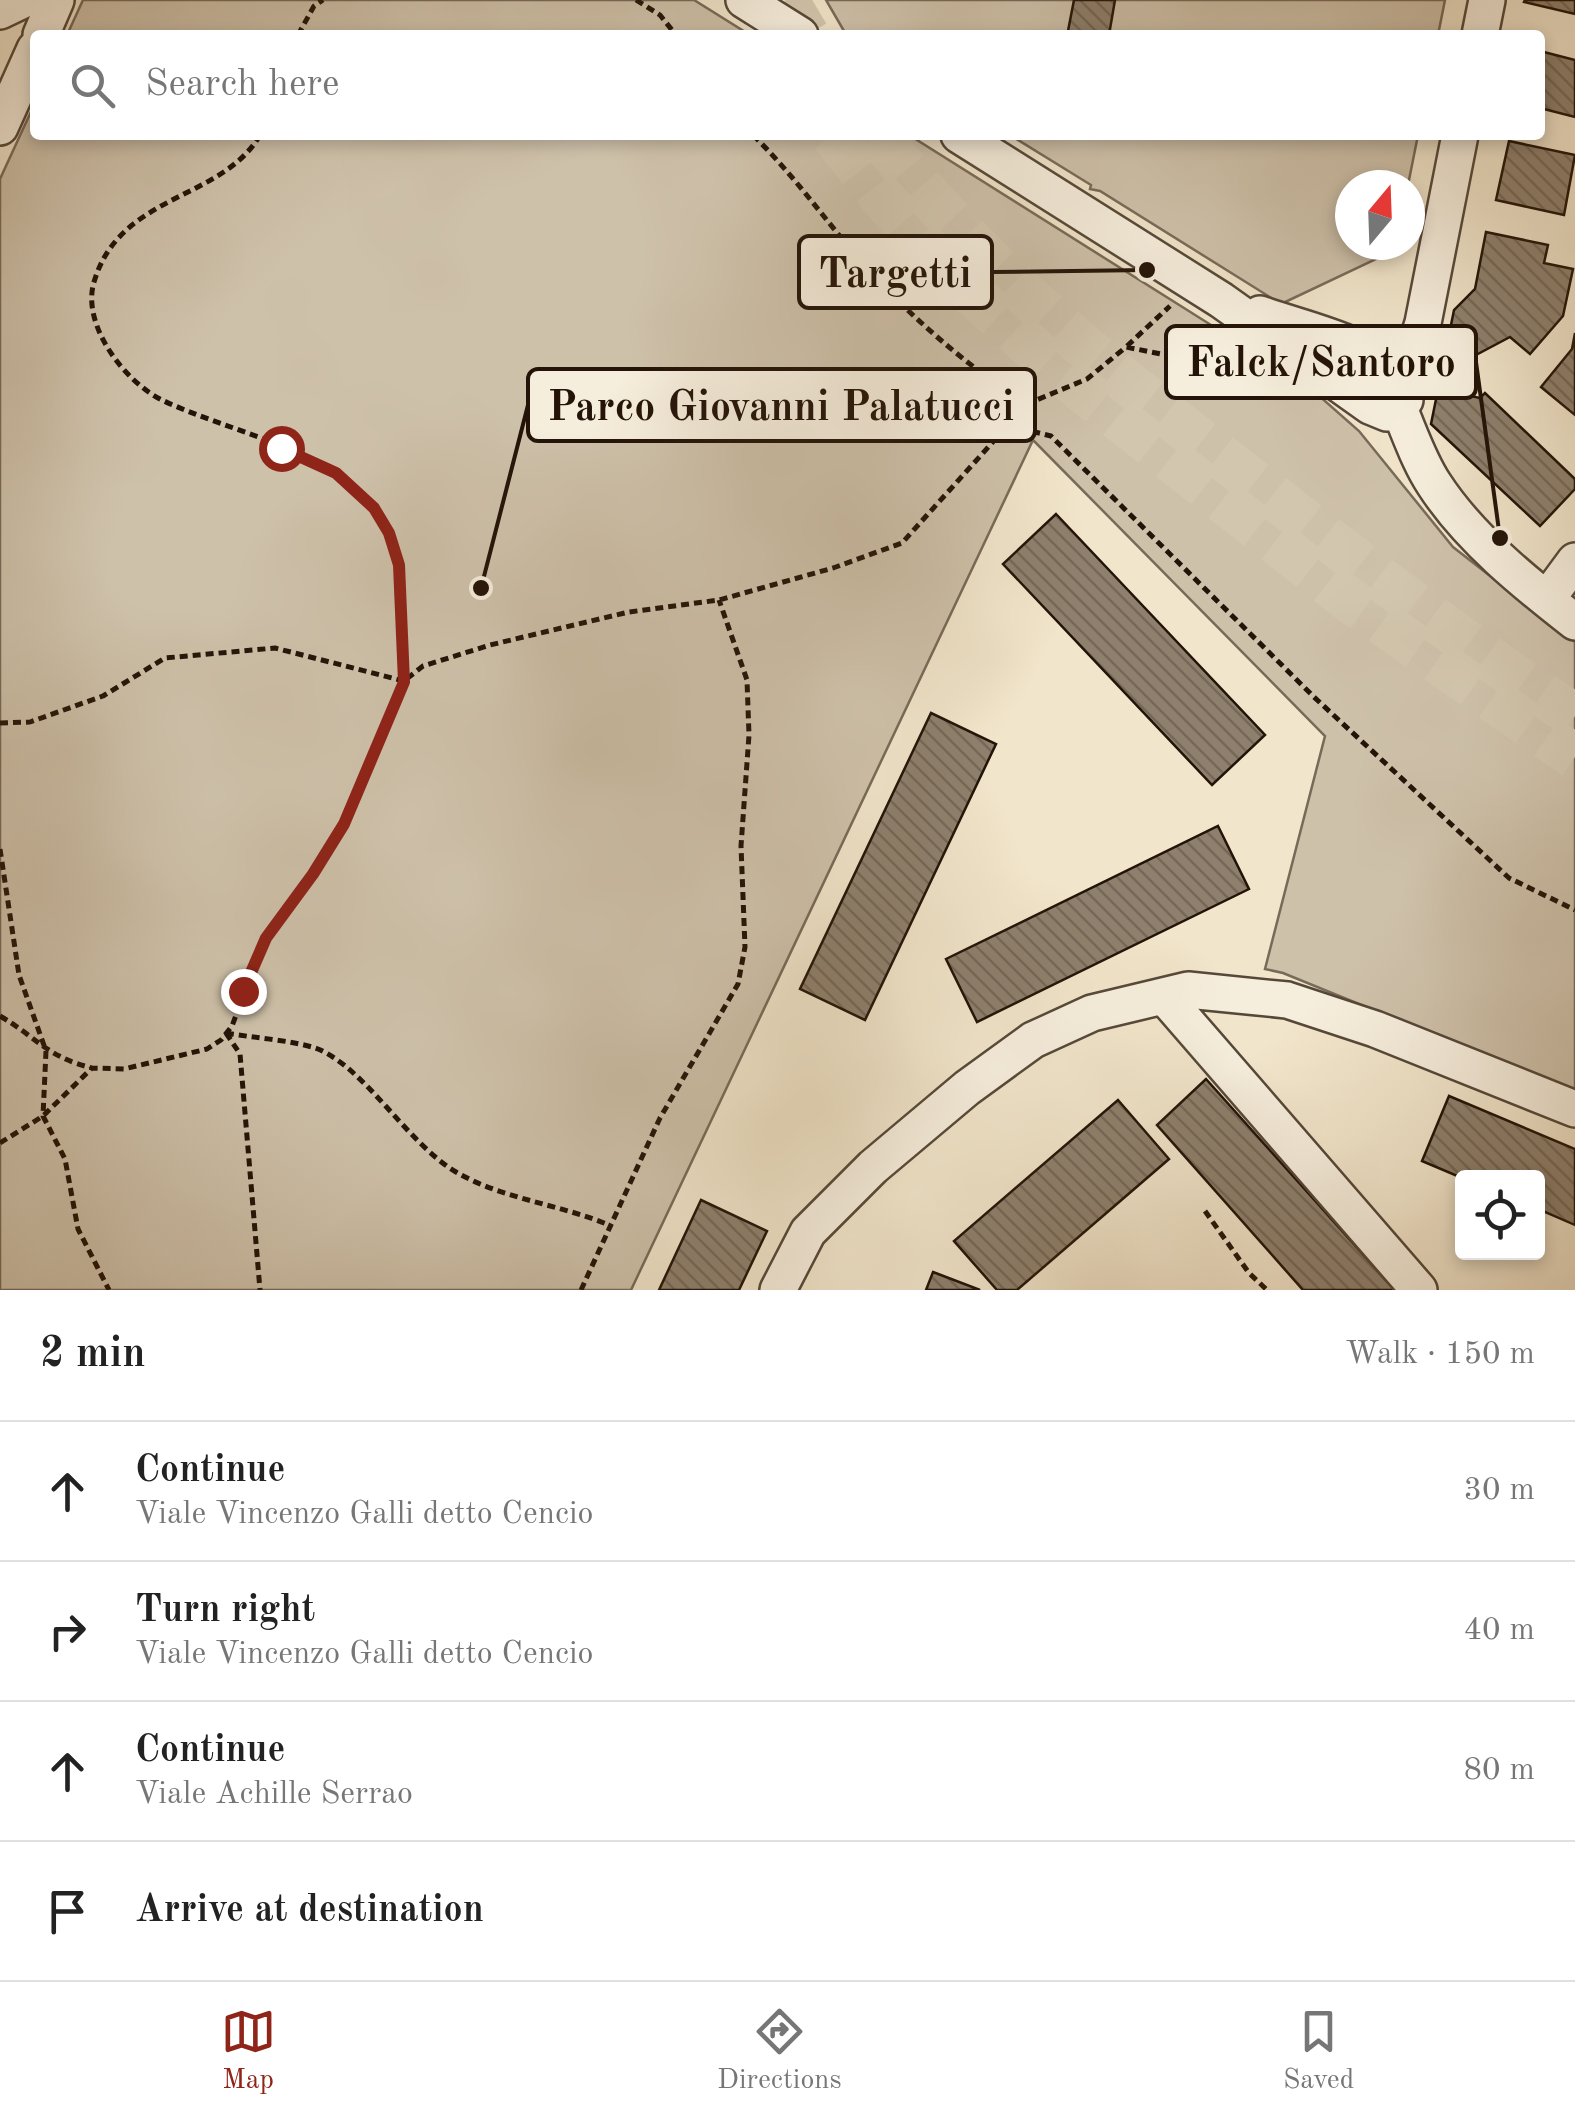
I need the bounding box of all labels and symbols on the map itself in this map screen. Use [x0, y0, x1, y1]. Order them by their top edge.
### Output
north arrow [1335, 170, 1425, 260]
callout: Targetti [799, 236, 992, 308]
text: Targetti [818, 255, 972, 297]
callout: Falck/Santoro [1166, 326, 1476, 398]
text: Falck/Santoro [1186, 344, 1456, 386]
callout: Parco Giovanni Palatucci [528, 369, 1035, 441]
text: Parco Giovanni Palatucci [547, 388, 1015, 430]
route start [259, 426, 305, 472]
route end [221, 969, 267, 1015]

